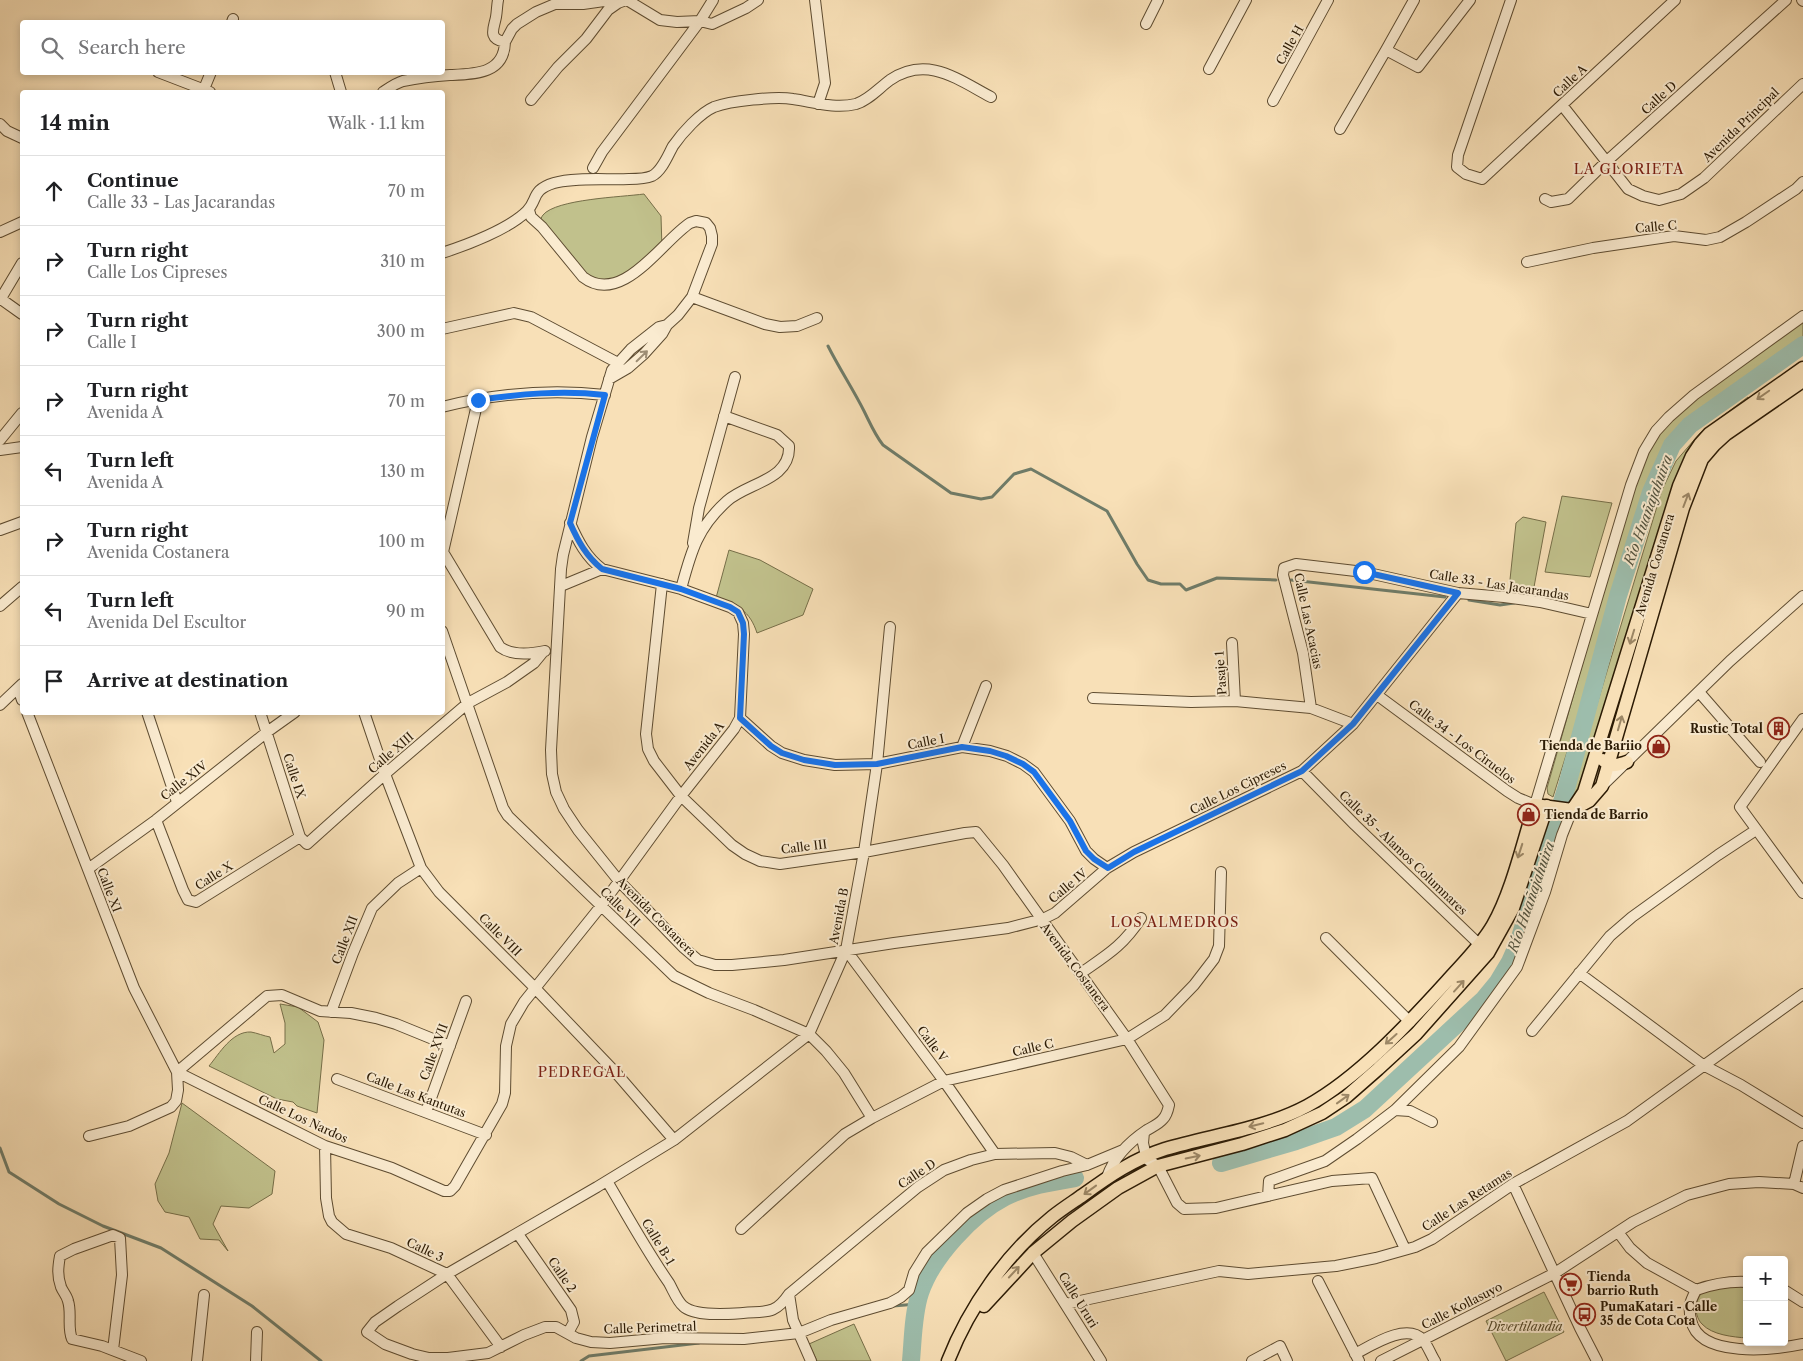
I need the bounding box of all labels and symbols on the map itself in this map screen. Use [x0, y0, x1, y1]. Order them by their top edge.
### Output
street label: Calle H [1273, 22, 1307, 67]
street label: Calle A [1550, 60, 1591, 100]
street label: Calle D [1638, 78, 1680, 117]
street label: Avenida Principal [1699, 84, 1782, 166]
district label: LA GLORIETA [1574, 160, 1684, 178]
street label: Calle C [1634, 217, 1677, 236]
one-way arrow [635, 350, 648, 362]
route end [467, 389, 490, 412]
one-way arrow [1756, 390, 1770, 400]
water label: Río Huañajahuira [1619, 452, 1677, 569]
one-way arrow [1682, 492, 1691, 508]
street label: Avenida Costanera [1631, 511, 1677, 619]
route start [1353, 561, 1376, 584]
street label: Calle 33 - Las Jacarandas [1428, 566, 1570, 603]
street label: Calle Las Acacias [1291, 572, 1326, 670]
one-way arrow [1627, 629, 1637, 645]
street label: Pasaje 1 [1211, 651, 1230, 696]
street label: Calle 34 - Los Ciruelos [1406, 697, 1519, 787]
one-way arrow [1616, 715, 1626, 731]
building icon: Rustic Total [1767, 717, 1791, 741]
street label: Avenida A [679, 718, 728, 774]
place label: Rustic Total [1690, 721, 1763, 736]
street label: Calle XIII [365, 729, 416, 776]
street label: Calle I [906, 731, 946, 752]
shop icon: Tienda de Bariio [1646, 734, 1670, 758]
place label: Tienda de Bariio [1539, 738, 1642, 753]
street label: Calle IX [280, 751, 309, 801]
street label: Calle XIV [157, 758, 210, 803]
street label: Calle Los Cipreses [1187, 758, 1288, 817]
street label: Calle 35 - Alamos Columnares [1336, 787, 1471, 918]
shop icon: Tienda de Barrio [1516, 803, 1540, 827]
place label: Tienda de Barrio [1544, 807, 1649, 822]
street label: Calle III [780, 836, 828, 857]
water label: Río Huañajahuira [1503, 839, 1559, 956]
one-way arrow [1515, 843, 1524, 858]
street label: Calle X [192, 858, 236, 893]
street label: Calle XI [94, 865, 125, 914]
street label: Calle IV [1045, 865, 1090, 906]
street label: Avenida Costanera [613, 873, 700, 960]
street label: Calle VII [597, 884, 643, 929]
street label: Avenida B [825, 886, 851, 946]
street label: Calle VIII [476, 910, 525, 959]
street label: Calle XII [328, 913, 361, 966]
district label: LOS ALMEDROS [1110, 913, 1240, 931]
street label: Avenida Costanera [1037, 919, 1114, 1014]
one-way arrow [1453, 979, 1465, 992]
street label: Calle XVII [416, 1021, 451, 1082]
street label: Calle V [914, 1023, 951, 1065]
one-way arrow [1385, 1033, 1398, 1045]
street label: Calle C [1011, 1035, 1055, 1060]
district label: PEDREGAL [538, 1063, 626, 1081]
street label: Calle Las Kantutas [364, 1069, 468, 1121]
street label: Calle Los Nardos [256, 1091, 350, 1146]
one-way arrow [1336, 1093, 1349, 1104]
one-way arrow [1248, 1121, 1264, 1131]
one-way arrow [1184, 1152, 1200, 1162]
street label: Calle D [895, 1155, 939, 1192]
street label: Calle Las Retamas [1419, 1165, 1514, 1234]
one-way arrow [1083, 1185, 1097, 1195]
street label: Calle B-1 [639, 1216, 678, 1268]
street label: Calle 3 [404, 1234, 446, 1265]
street label: Calle 2 [545, 1254, 580, 1295]
one-way arrow [1008, 1265, 1020, 1278]
street label: Calle Ururi [1055, 1269, 1102, 1331]
place label: Tienda barrio Ruth [1586, 1269, 1659, 1298]
supermarket icon: Tienda barrio Ruth [1559, 1272, 1583, 1296]
street label: Calle Kollasuyo [1419, 1279, 1505, 1332]
place label: PumaKatari - Calle 35 de Cota Cota [1600, 1299, 1717, 1328]
bus stop icon: PumaKatari - Calle 35 de Cota Cota [1572, 1302, 1596, 1326]
street label: Calle Perimetral [603, 1318, 697, 1337]
park label: Divertilandia [1487, 1319, 1562, 1334]

